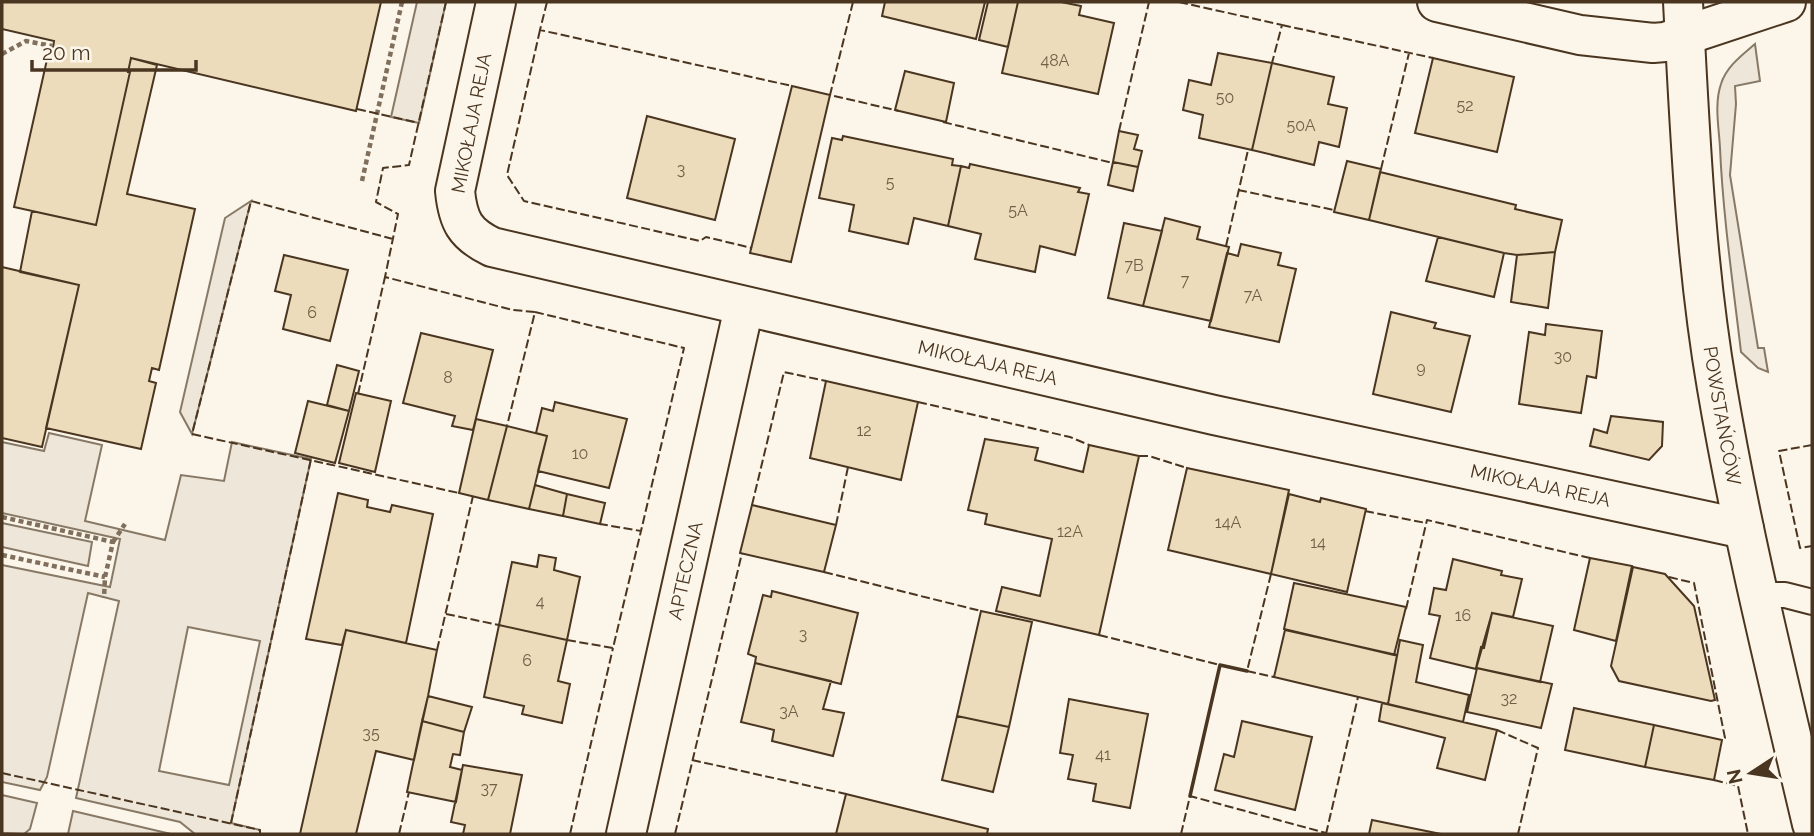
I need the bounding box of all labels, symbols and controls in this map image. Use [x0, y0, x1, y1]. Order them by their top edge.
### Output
scale bar [32, 28, 196, 72]
text: 20 m [42, 40, 90, 65]
street label: MIKOŁAJA REJA [447, 51, 495, 195]
house number: 48A [1041, 51, 1070, 70]
house number: 50 [1216, 88, 1234, 107]
house number: 52 [1456, 96, 1474, 115]
house number: 50A [1286, 116, 1316, 135]
house number: 3 [677, 160, 685, 179]
house number: 5 [886, 173, 895, 192]
house number: 5A [1008, 201, 1028, 220]
house number: 7B [1124, 256, 1144, 275]
house number: 7 [1181, 271, 1190, 290]
house number: 7A [1244, 286, 1263, 305]
house number: 6 [307, 303, 317, 322]
street label: MIKOŁAJA REJA [916, 336, 1060, 389]
street label: POWSTAŃCÓW [1700, 345, 1746, 487]
house number: 30 [1554, 347, 1572, 366]
house number: 9 [1416, 358, 1426, 377]
house number: 8 [443, 368, 453, 387]
house number: 12 [856, 421, 872, 440]
house number: 10 [572, 444, 588, 463]
street label: MIKOŁAJA REJA [1468, 459, 1613, 511]
house number: 14A [1215, 513, 1241, 532]
street label: APTECZNA [663, 519, 707, 622]
house number: 12A [1057, 522, 1083, 541]
house number: 14 [1310, 533, 1326, 552]
house number: 4 [536, 592, 545, 611]
house number: 16 [1455, 606, 1471, 625]
house number: 3 [799, 625, 807, 644]
house number: 6 [522, 651, 532, 670]
house number: 32 [1501, 689, 1517, 708]
house number: 3A [779, 702, 799, 721]
house number: 35 [362, 724, 380, 743]
north arrow [1716, 738, 1786, 808]
house number: 41 [1095, 745, 1111, 764]
text: N [1722, 767, 1747, 786]
house number: 37 [480, 779, 498, 798]

